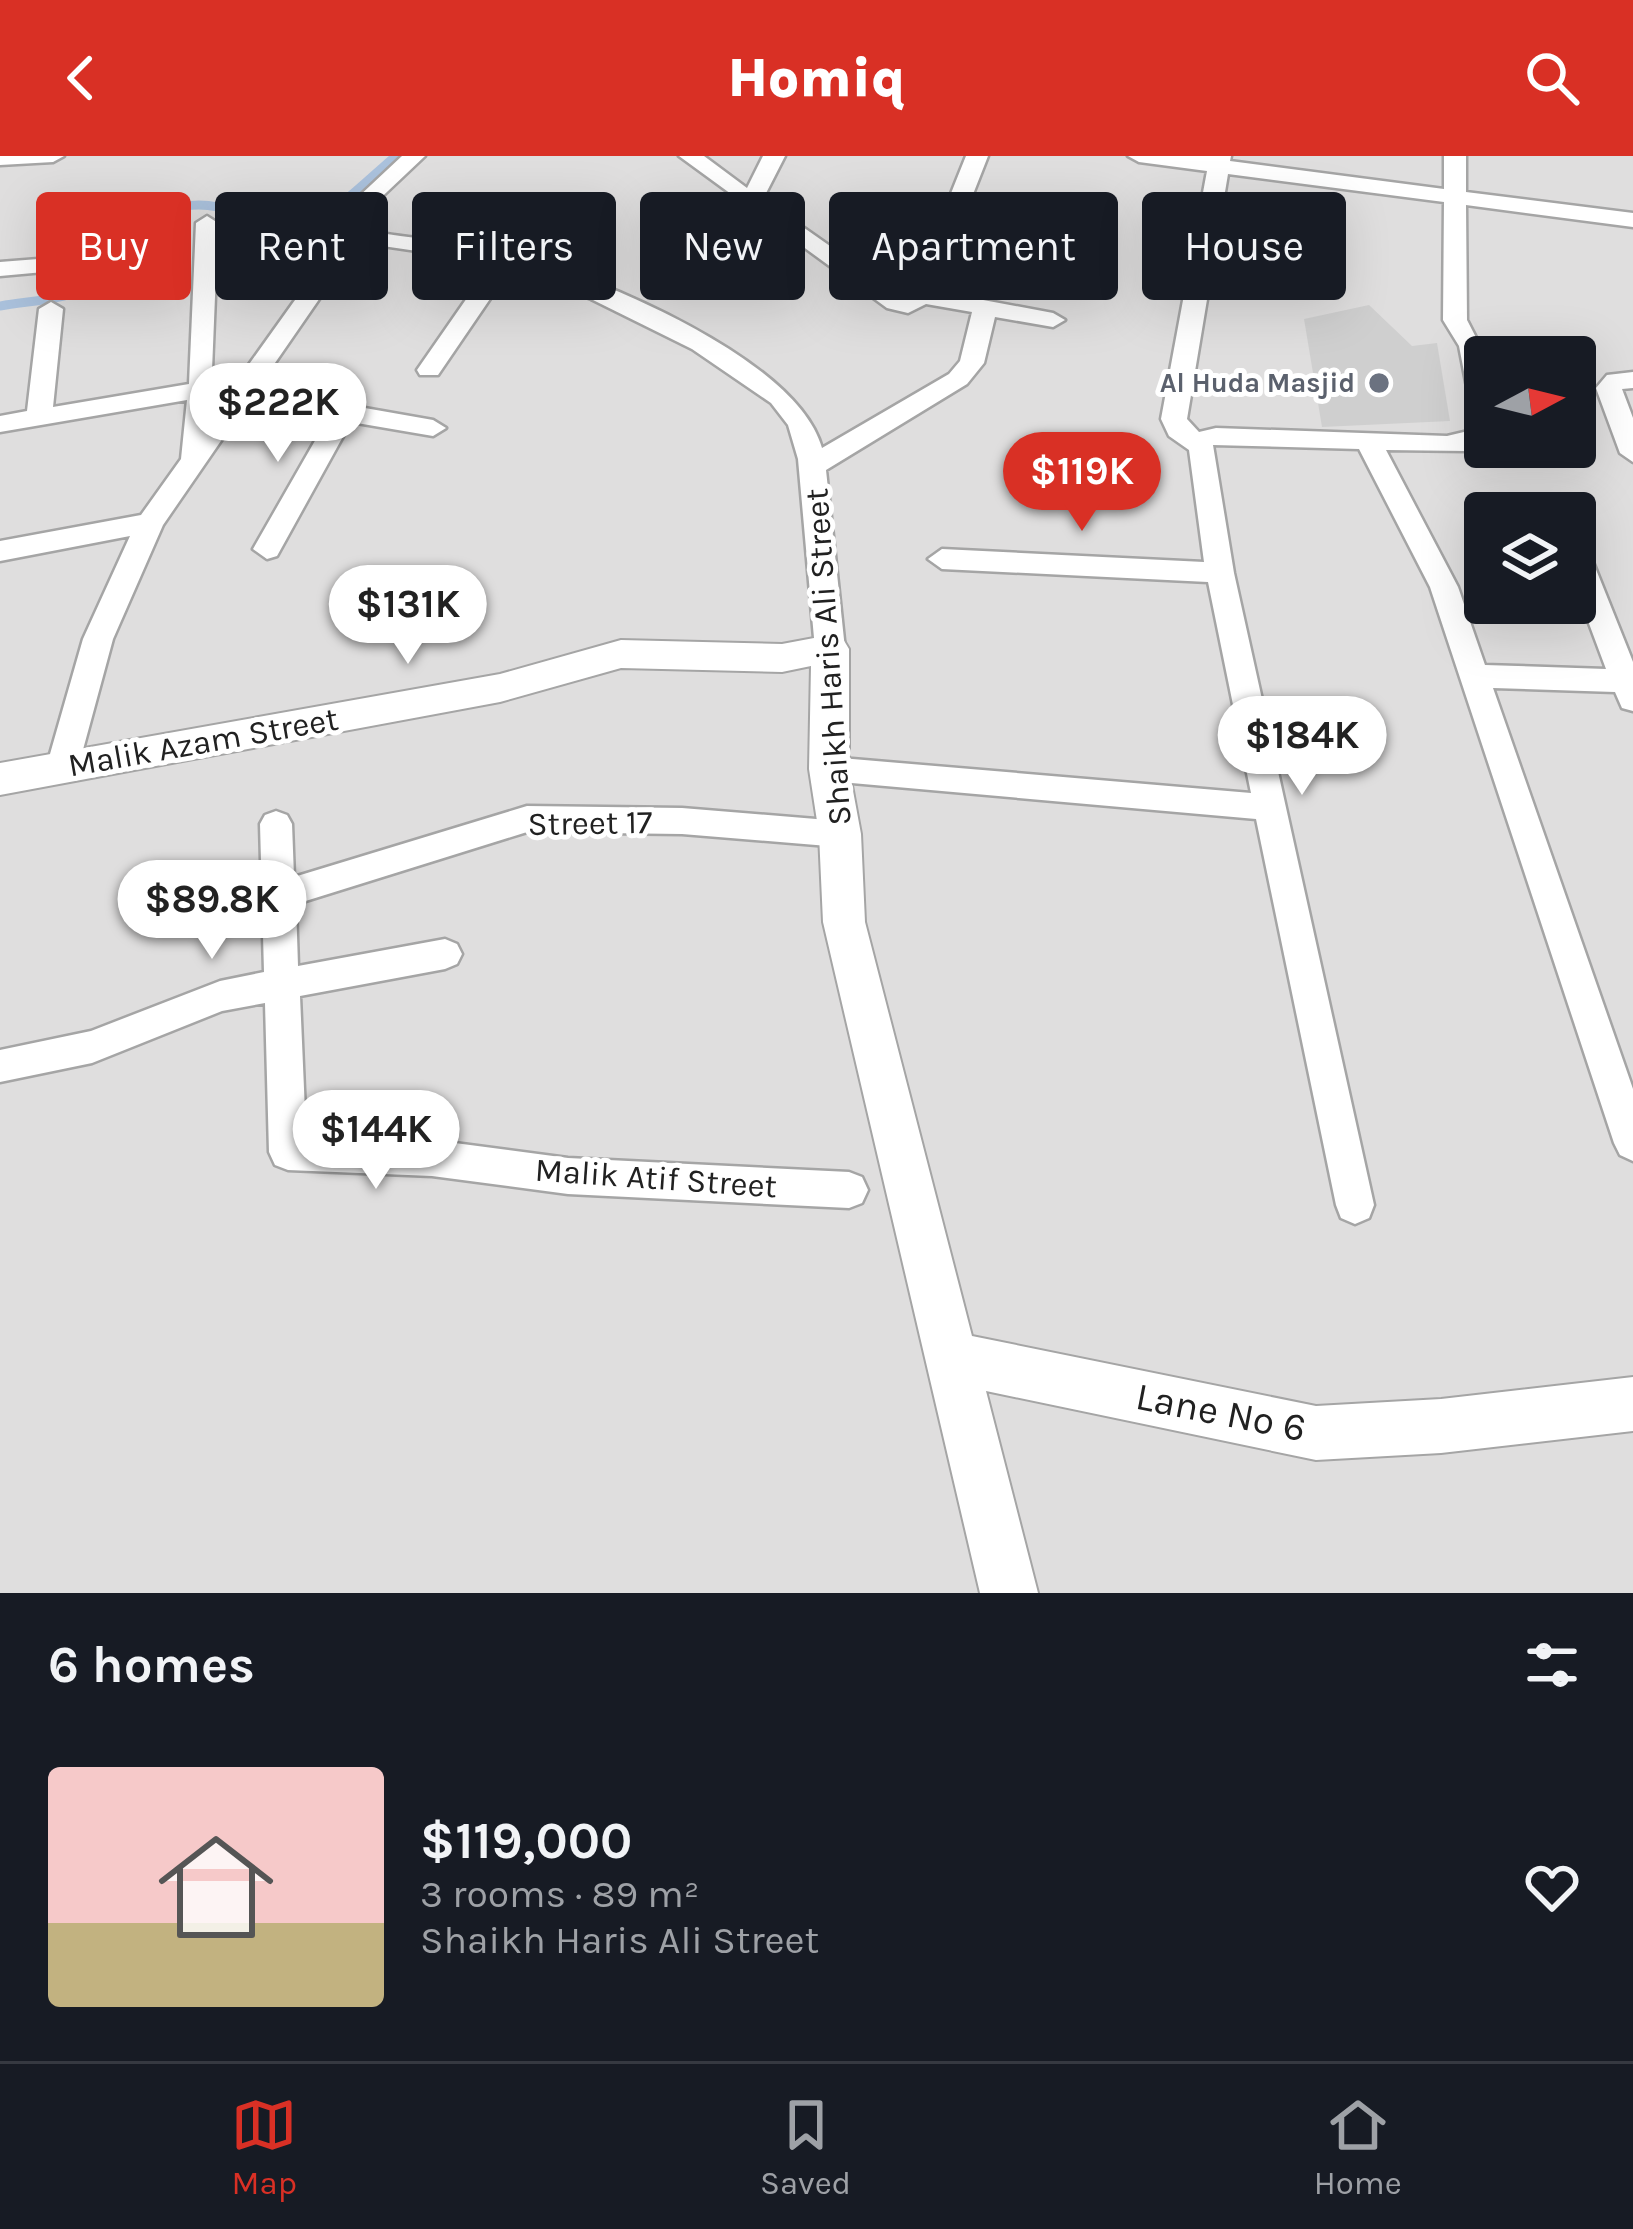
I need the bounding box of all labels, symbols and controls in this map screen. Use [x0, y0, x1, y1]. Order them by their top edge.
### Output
icon: back [48, 45, 114, 111]
icon: search [1519, 45, 1585, 111]
text: Homiq [728, 46, 905, 110]
chip: Buy [36, 192, 191, 300]
chip: Rent [215, 192, 388, 300]
chip: Filters [412, 192, 616, 300]
chip: New [640, 192, 805, 300]
chip: Apartment [829, 192, 1118, 300]
chip: House [1142, 192, 1346, 300]
north arrow [1464, 336, 1596, 468]
map controls [1464, 336, 1596, 624]
pin: $222K [194, 363, 362, 465]
place label: Al Huda Masjid [1160, 367, 1355, 399]
marker: Al Huda Masjid [1366, 370, 1392, 396]
text: $222K [216, 379, 340, 425]
pin: $119K [998, 432, 1166, 534]
text: $119K [1030, 448, 1134, 494]
street label: Shaikh Haris Ali Street [797, 487, 859, 827]
button: layers [1464, 492, 1596, 624]
pin: $131K [324, 565, 492, 667]
text: $131K [356, 581, 460, 627]
pin: $184K [1218, 696, 1386, 798]
street label: Malik Azam Street [65, 700, 341, 784]
text: $184K [1245, 712, 1359, 758]
street label: Street 17 [527, 803, 653, 843]
pin: $89.8K [114, 860, 310, 962]
text: $89.8K [145, 876, 279, 922]
pin: $144K [292, 1090, 460, 1192]
text: $144K [320, 1106, 432, 1152]
street label: Malik Atif Street [534, 1151, 778, 1205]
street label: Lane No 6 [1132, 1373, 1310, 1451]
icon: filters [1519, 1632, 1585, 1698]
text: 6 homes [48, 1635, 255, 1695]
text: $119,000 [420, 1811, 632, 1871]
icon: home [144, 1815, 288, 1959]
icon: heart [1519, 1854, 1585, 1920]
text: 3 rooms · 89 m² [420, 1871, 699, 1917]
text: Shaikh Haris Ali Street [420, 1917, 819, 1963]
tab: Map [231, 2092, 297, 2202]
tab: Saved [760, 2092, 851, 2202]
tab: Home [1314, 2092, 1402, 2202]

